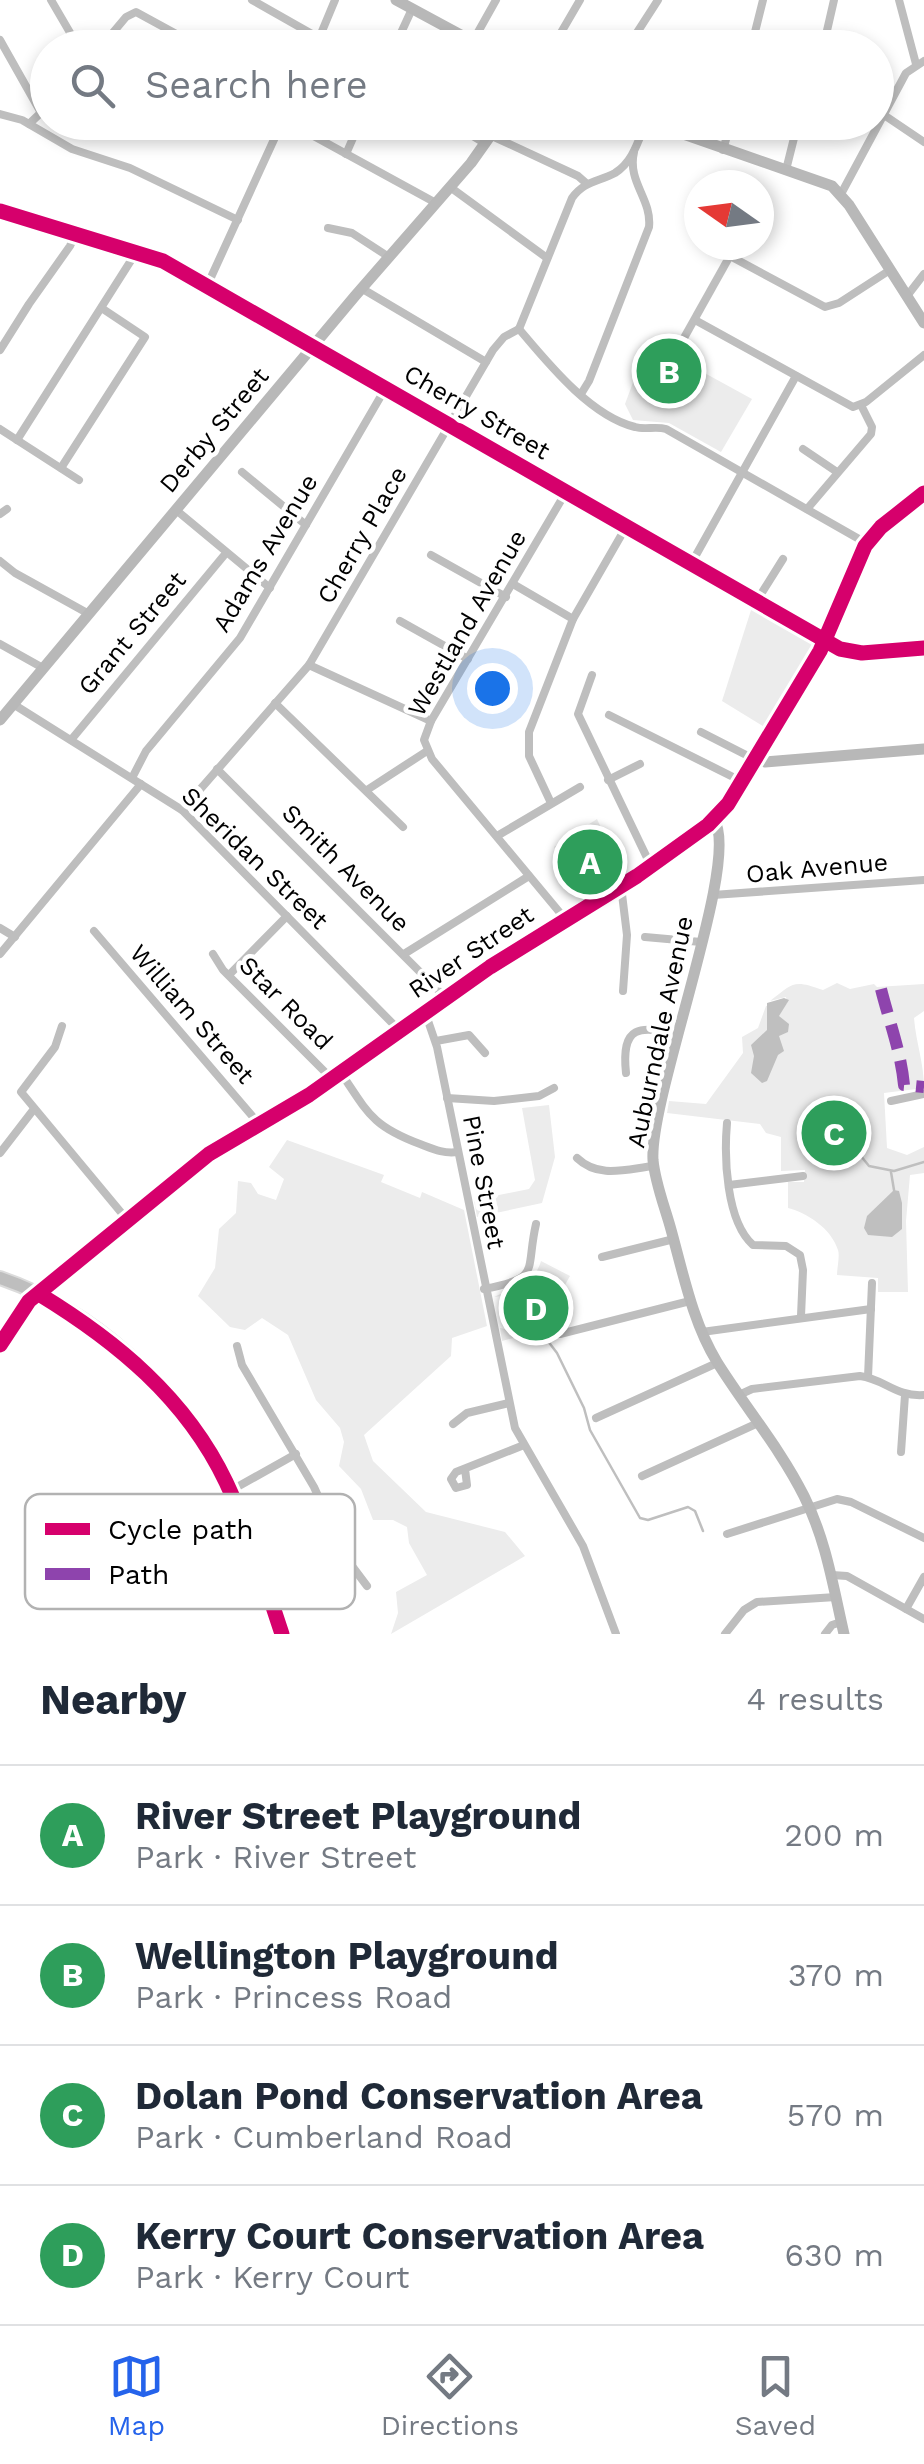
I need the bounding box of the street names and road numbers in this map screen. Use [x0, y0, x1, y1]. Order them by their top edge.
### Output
street label: Cherry Street [399, 359, 555, 466]
street label: Derby Street [153, 361, 275, 498]
street label: Cherry Place [311, 461, 413, 609]
street label: Adams Avenue [206, 469, 324, 637]
street label: Westland Avenue [402, 525, 532, 721]
street label: Grant Street [72, 565, 192, 700]
street label: Sheridan Street [176, 781, 334, 935]
street label: Smith Avenue [276, 798, 416, 938]
street label: Oak Avenue [745, 847, 889, 889]
street label: River Street [403, 899, 539, 1004]
street label: Auburndale Avenue [621, 913, 699, 1151]
street label: William Street [124, 939, 260, 1090]
street label: Star Road [233, 950, 339, 1056]
street label: Pine Street [457, 1113, 511, 1252]

